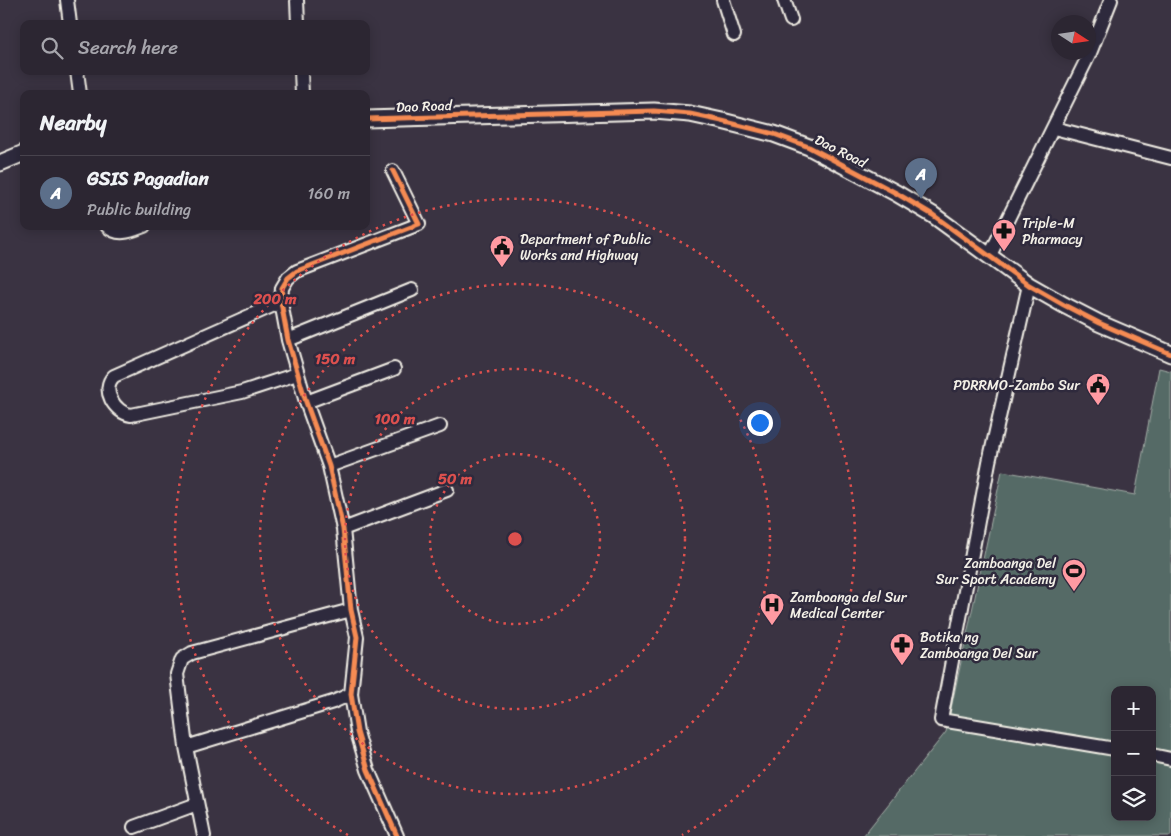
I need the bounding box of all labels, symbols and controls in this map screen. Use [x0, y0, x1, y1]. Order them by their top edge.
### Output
north arrow [1051, 15, 1096, 60]
search box [20, 20, 370, 75]
text: Search here [78, 31, 178, 64]
icon: search [38, 34, 66, 62]
street label: Dao Road [396, 93, 454, 120]
text: Nearby [40, 104, 106, 142]
street label: Dao Road [810, 128, 873, 176]
pin: A [905, 158, 937, 199]
text: GSIS Pagadian [87, 162, 209, 195]
text: A [51, 179, 61, 208]
text: 160 m [307, 179, 350, 208]
text: Public building [87, 195, 191, 224]
place label: Triple-M Pharmacy [1022, 211, 1083, 252]
pharmacy icon: Triple-M Pharmacy [991, 218, 1017, 252]
place label: Department of Public Works and Highway [520, 227, 651, 268]
public building icon: Department of Public Works and Highway [489, 234, 515, 268]
text: 200 m [252, 286, 297, 312]
text: 150 m [315, 346, 356, 372]
public building icon: PDRRMO-Zambo Sur [1085, 372, 1111, 406]
place label: PDRRMO-Zambo Sur [953, 373, 1081, 398]
text: 100 m [375, 406, 416, 432]
your location [747, 410, 773, 436]
text: 50 m [438, 466, 473, 492]
centre of rings [506, 530, 524, 548]
place label: Zamboanga Del Sur Sport Academy [936, 551, 1057, 592]
sports icon: Zamboanga Del Sur Sport Academy [1061, 558, 1087, 592]
place label: Zamboanga del Sur Medical Center [790, 585, 908, 626]
hospital icon: Zamboanga del Sur Medical Center [759, 592, 785, 626]
place label: Botika ng Zamboanga Del Sur [920, 625, 1039, 666]
pharmacy icon: Botika ng Zamboanga Del Sur [889, 632, 915, 666]
map controls [1111, 686, 1156, 821]
button: + [1111, 686, 1156, 731]
button: − [1111, 731, 1156, 776]
button: layers [1111, 776, 1156, 821]

